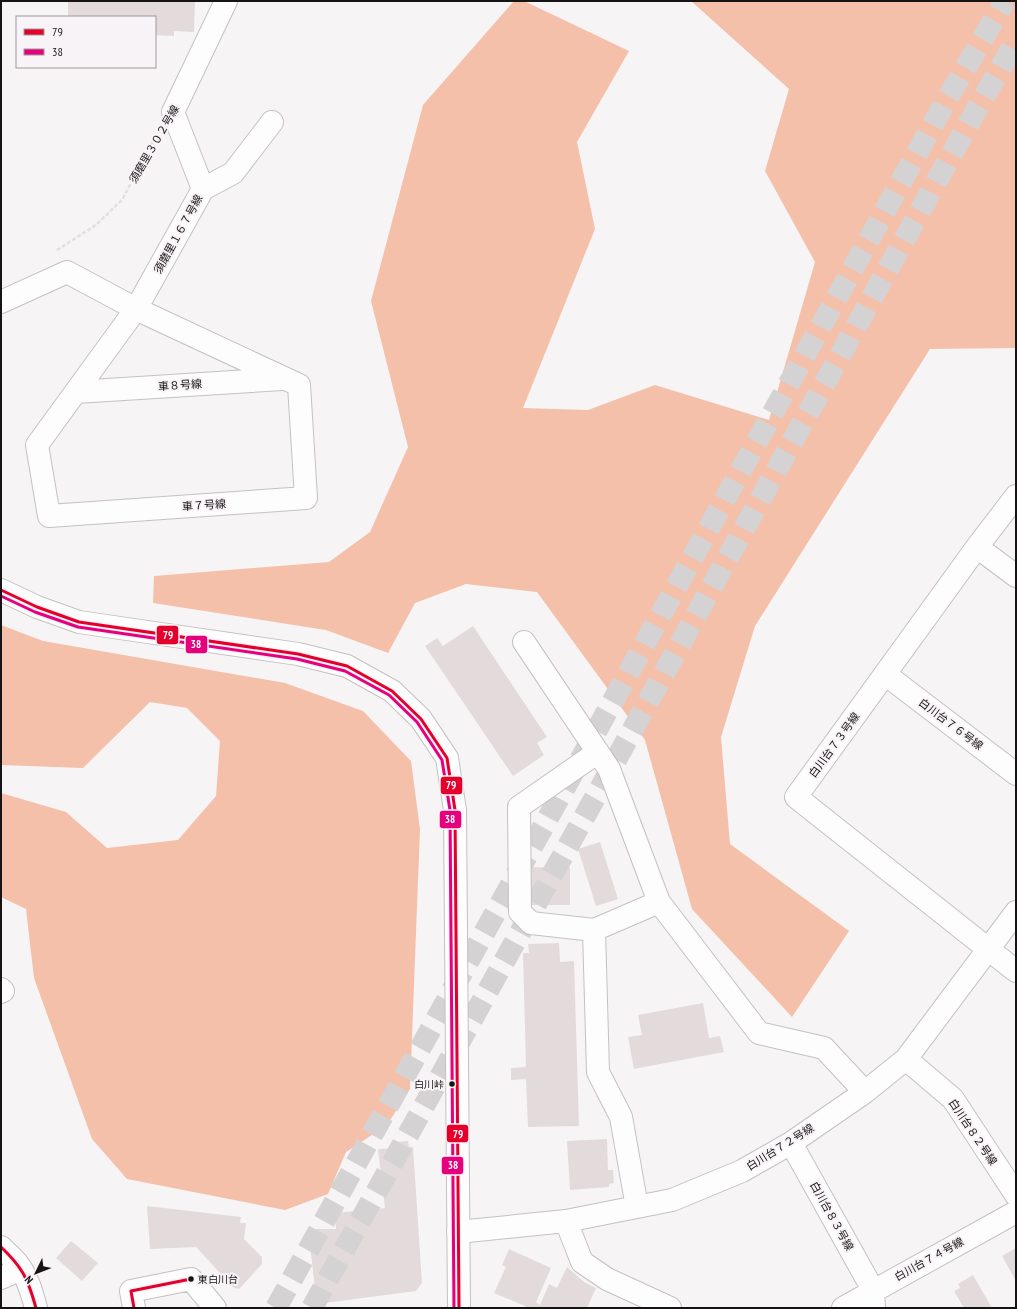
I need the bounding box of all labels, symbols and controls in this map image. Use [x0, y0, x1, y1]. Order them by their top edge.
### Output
legend [16, 16, 156, 68]
text: 79 [52, 24, 63, 39]
text: 38 [52, 44, 63, 59]
street label: 須磨里３０２号線 [126, 102, 182, 186]
street label: 須磨里１６７号線 [151, 192, 205, 276]
street label: 車８号線 [158, 376, 202, 394]
street label: 車７号線 [182, 496, 226, 514]
line badge: 79 [156, 625, 179, 645]
text: 79 [163, 628, 173, 642]
line badge: 38 [185, 635, 208, 654]
text: 38 [191, 637, 201, 651]
street label: 白川台７６号線 [916, 695, 986, 753]
street label: 白川台７３号線 [806, 710, 862, 780]
line badge: 79 [440, 776, 463, 795]
text: 79 [446, 778, 456, 792]
line badge: 38 [439, 810, 462, 829]
text: 38 [445, 812, 455, 826]
place label: 白川峠 [414, 1078, 444, 1091]
marker: 白川峠 [447, 1079, 457, 1089]
street label: 白川台８２号線 [946, 1096, 1000, 1168]
street label: 白川台７２号線 [744, 1121, 816, 1173]
line badge: 79 [446, 1124, 469, 1143]
text: 79 [453, 1127, 463, 1141]
line badge: 38 [441, 1156, 464, 1175]
text: 38 [448, 1158, 458, 1172]
street label: 白川台８３号線 [807, 1179, 857, 1253]
street label: 白川台７４号線 [892, 1234, 966, 1284]
north arrow [16, 1253, 56, 1293]
text: N [22, 1273, 36, 1287]
place label: 東白川台 [198, 1273, 238, 1286]
marker: 東白川台 [186, 1274, 196, 1284]

